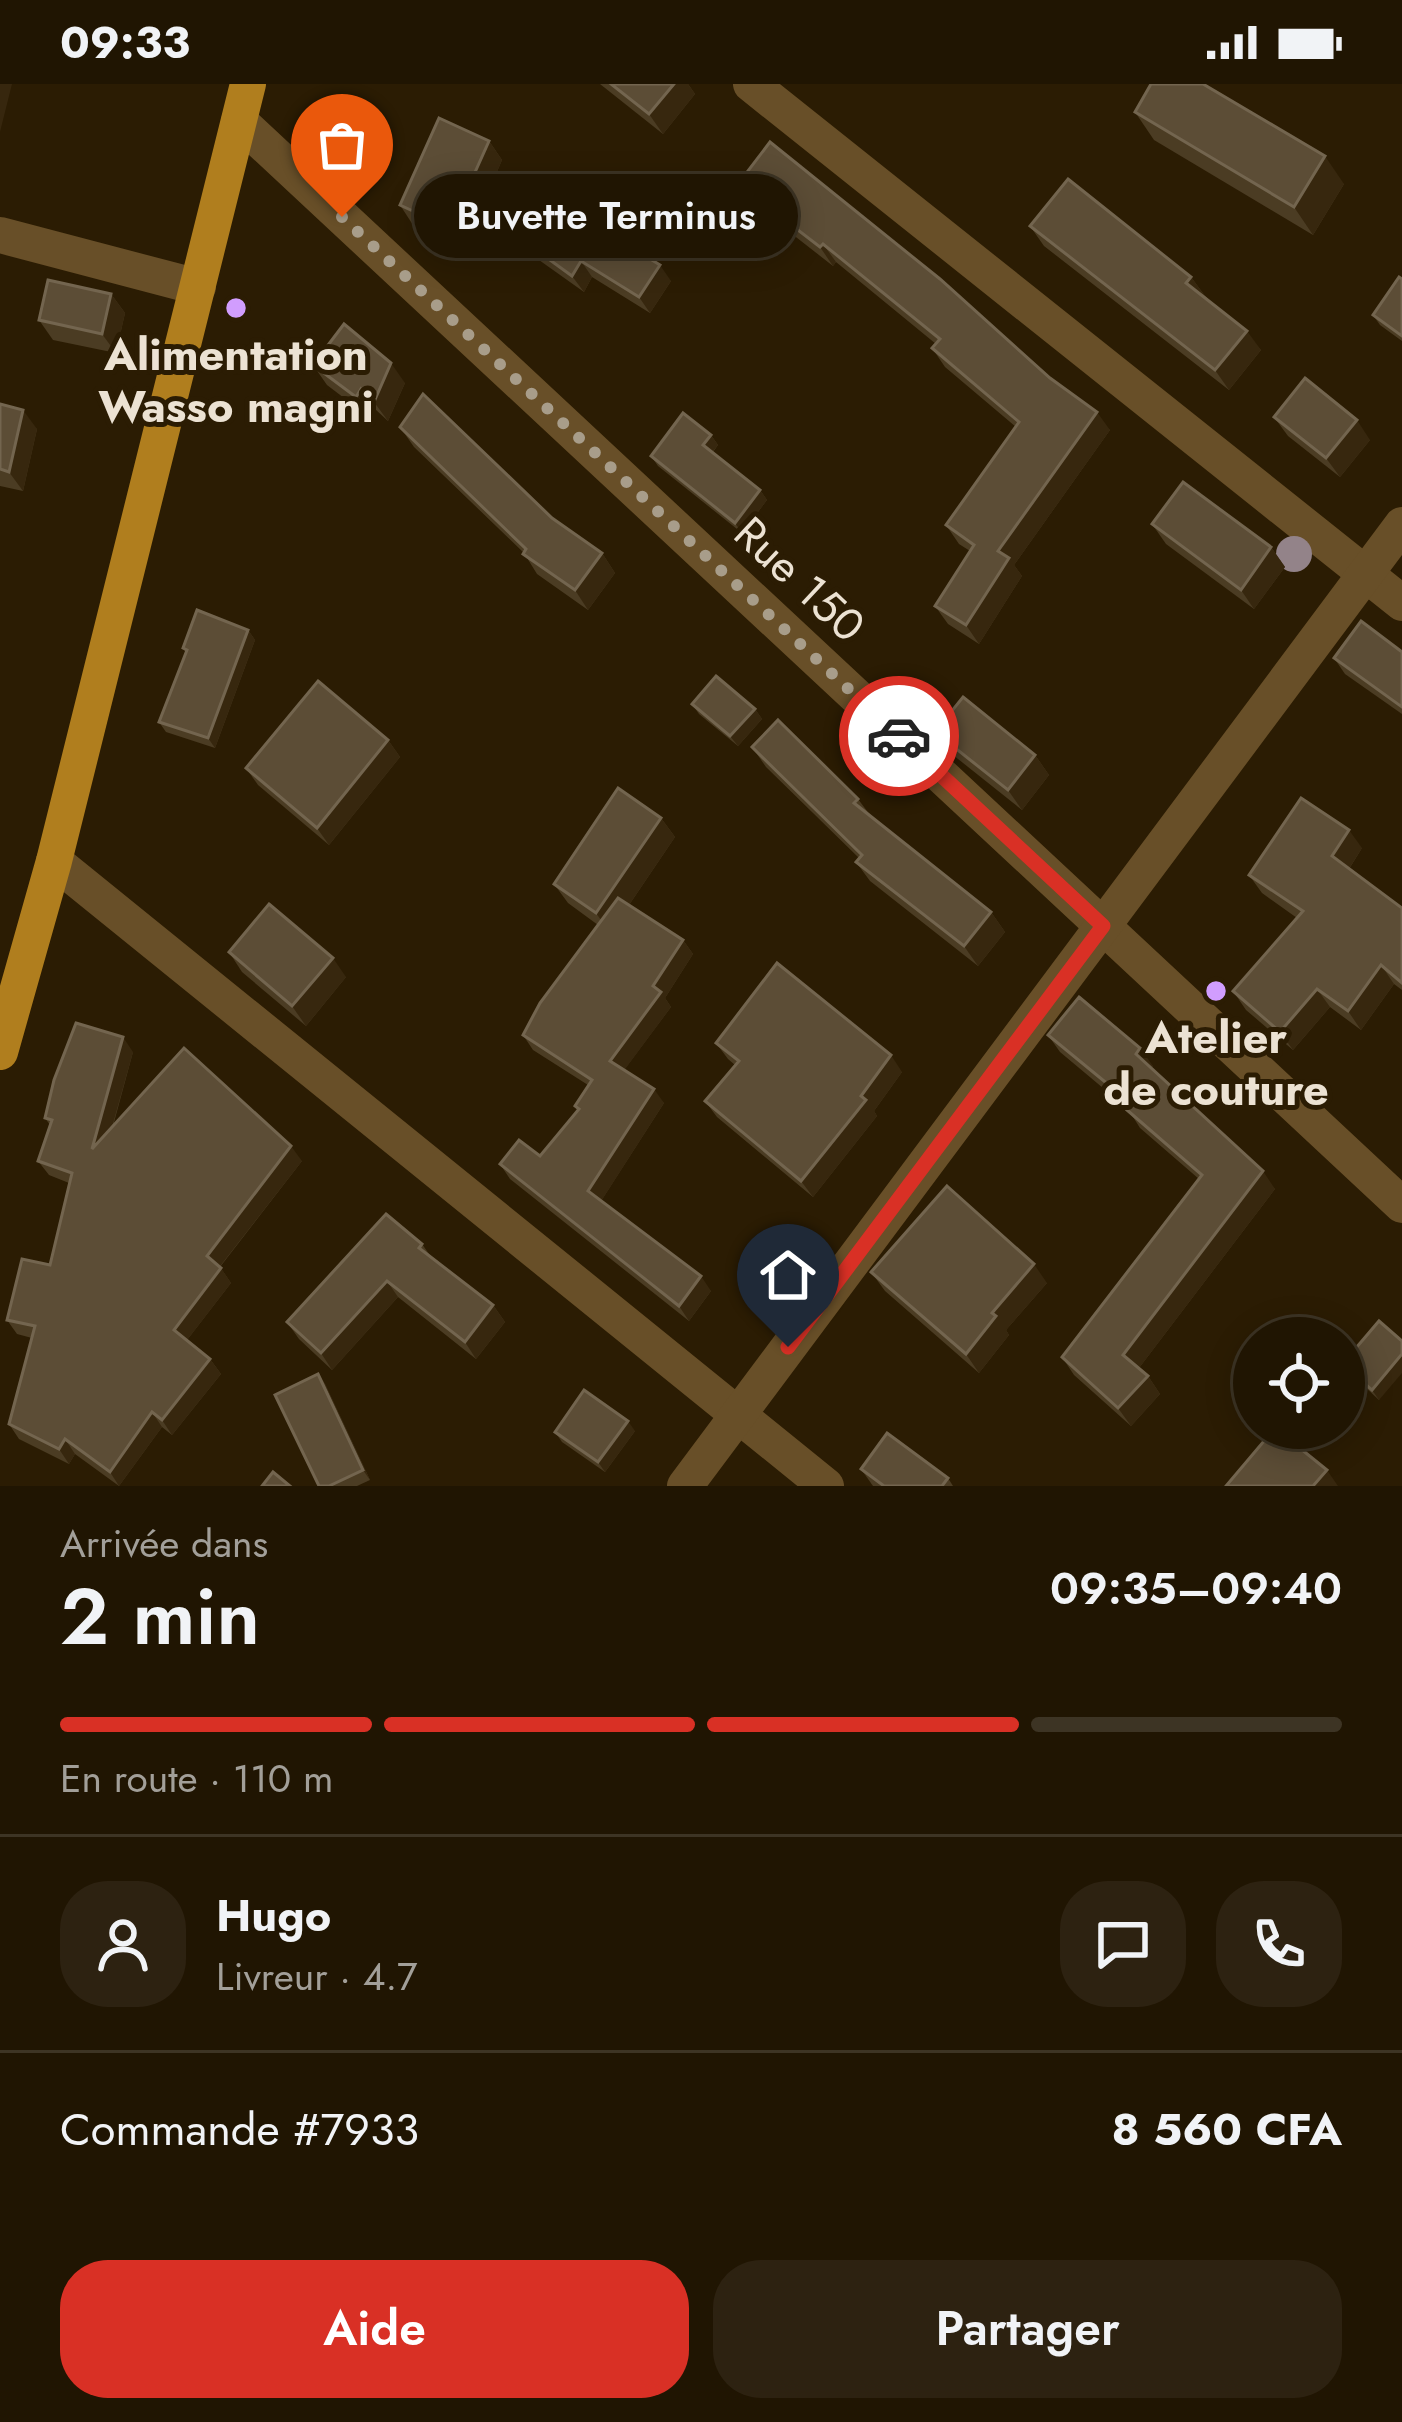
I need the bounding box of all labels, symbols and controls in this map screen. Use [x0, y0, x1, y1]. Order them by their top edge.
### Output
text: 09:33 [60, 10, 190, 75]
pin [291, 94, 393, 217]
icon: bag [309, 112, 375, 178]
callout: Buvette Terminus [414, 175, 798, 259]
text: Buvette Terminus [456, 187, 756, 244]
marker: Alimentation Wasso magni [223, 295, 249, 321]
place label: Alimentation Wasso magni [98, 322, 374, 439]
street label: Rue 150 [720, 502, 880, 657]
courier [839, 676, 959, 796]
icon: car [866, 703, 932, 769]
marker: Atelier de couture [1203, 978, 1229, 1004]
place label: Atelier de couture [1103, 1005, 1329, 1122]
pin [737, 1224, 839, 1347]
icon: home [755, 1242, 821, 1308]
map controls [1233, 1317, 1365, 1449]
button: locate [1233, 1317, 1365, 1449]
text: Arrivée dans [60, 1515, 268, 1572]
text: 09:35–09:40 [1050, 1556, 1342, 1621]
text: 2 min [60, 1561, 260, 1673]
text: En route · 110 m [60, 1750, 333, 1807]
button: person [60, 1881, 186, 2007]
button: chat [1060, 1881, 1186, 2007]
button: phone [1216, 1881, 1342, 2007]
text: Hugo [216, 1883, 331, 1948]
text: Livreur · 4.7 [216, 1948, 418, 2005]
text: Commande #7933 [60, 2097, 419, 2162]
text: 8 560 CFA [1112, 2097, 1342, 2162]
button: Aide [60, 2260, 689, 2398]
button: Partager [713, 2260, 1342, 2398]

